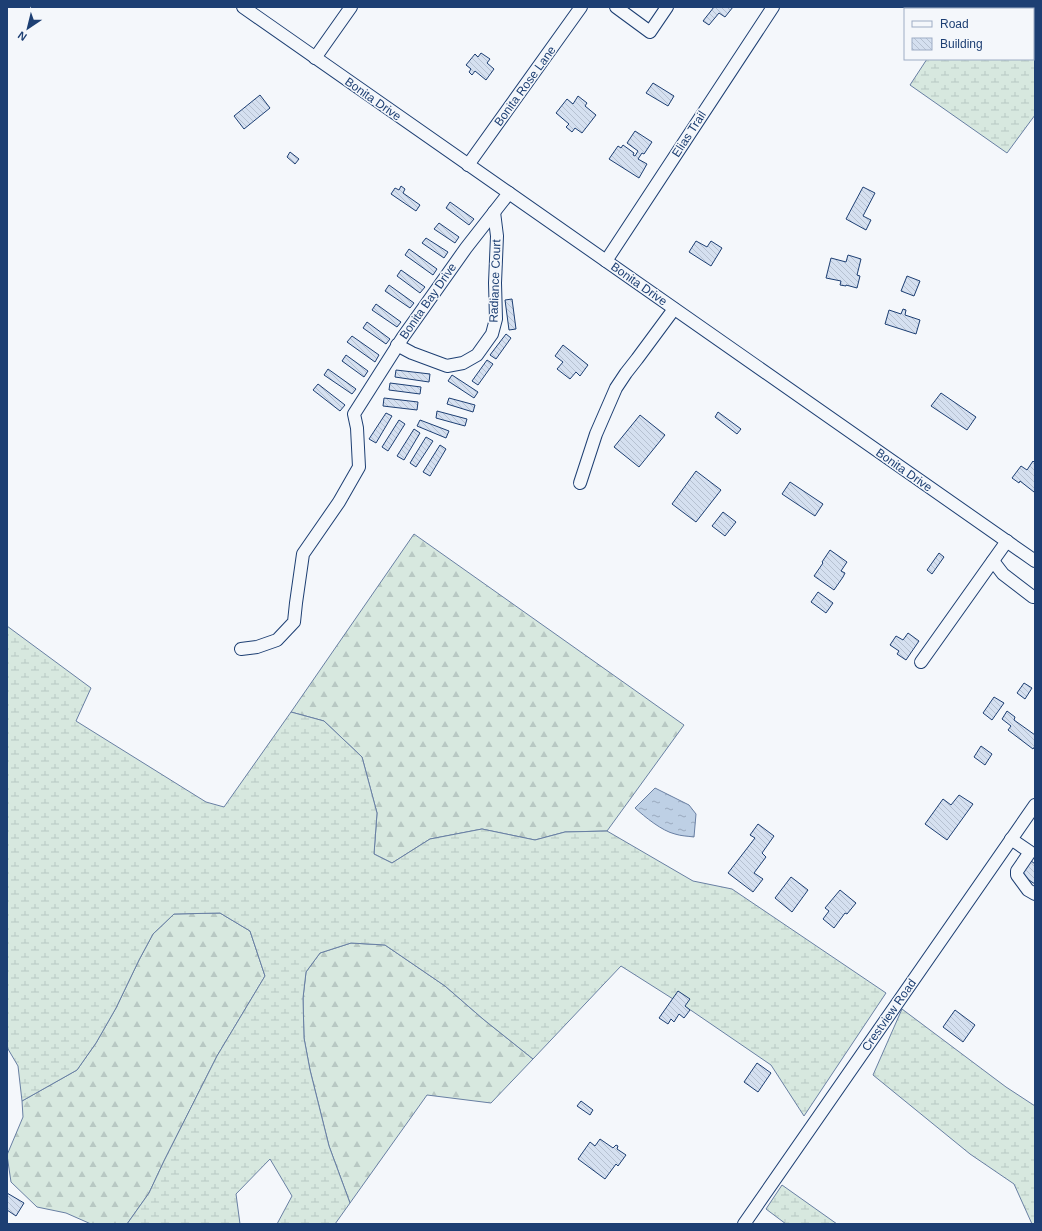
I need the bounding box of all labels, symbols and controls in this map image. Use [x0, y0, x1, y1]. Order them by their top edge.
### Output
north arrow [8, 8, 48, 48]
legend [904, 8, 1034, 60]
text: Road [940, 17, 969, 31]
text: N [16, 29, 29, 43]
text: Building [940, 37, 983, 51]
street label: Bonita Rose Lane [491, 43, 559, 129]
street label: Bonita Drive [342, 75, 404, 124]
street label: Elias Trail [669, 108, 709, 160]
street label: Radiance Court [487, 238, 503, 323]
street label: Bonita Bay Drive [397, 260, 460, 342]
street label: Bonita Drive [608, 260, 670, 309]
street label: Bonita Drive [873, 446, 935, 495]
street label: Crestview Road [859, 976, 919, 1054]

